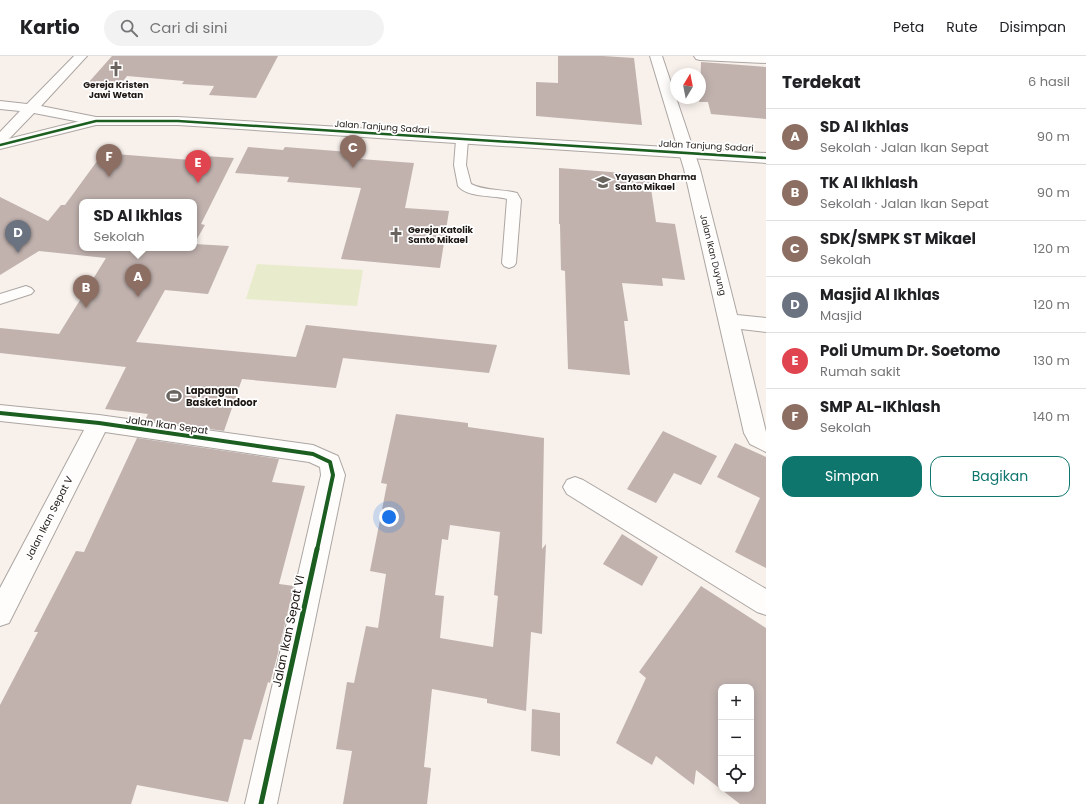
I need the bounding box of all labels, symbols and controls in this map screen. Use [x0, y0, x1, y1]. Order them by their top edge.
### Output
search box [104, 10, 384, 46]
text: Kartio [20, 14, 80, 41]
icon: search [118, 17, 140, 39]
text: Cari di sini [150, 17, 227, 38]
text: Peta [893, 17, 924, 37]
text: Rute [946, 17, 978, 37]
text: Disimpan [1000, 17, 1066, 37]
church icon: Gereja Kristen Jawi Wetan [107, 60, 125, 78]
north arrow [670, 68, 706, 104]
text: Terdekat [782, 70, 861, 94]
text: 6 hasil [1028, 72, 1070, 91]
place label: Gereja Kristen Jawi Wetan [83, 79, 149, 101]
text: SD Al Ikhlas [820, 116, 909, 137]
street label: Jalan Tanjung Sadari [334, 118, 430, 136]
text: A [790, 127, 800, 146]
text: 90 m [1037, 127, 1070, 146]
pin: C [340, 135, 366, 168]
street label: Jalan Tanjung Sadari [658, 138, 754, 154]
text: Sekolah · Jalan Ikan Sepat [820, 138, 989, 157]
pin: F [96, 144, 122, 177]
pin: E [185, 150, 211, 183]
place label: Yayasan Dharma Santo Mikael [615, 171, 696, 193]
text: TK Al Ikhlash [820, 172, 918, 193]
school or university icon: Yayasan Dharma Santo Mikael [594, 173, 612, 191]
text: B [791, 183, 799, 202]
text: 90 m [1037, 183, 1070, 202]
text: Sekolah · Jalan Ikan Sepat [820, 194, 989, 213]
popup [79, 199, 197, 251]
text: SD Al Ikhlas [94, 205, 182, 226]
street label: Jalan Ikan Duyung [697, 213, 729, 297]
pin: D [5, 220, 31, 253]
place label: Gereja Katolik Santo Mikael [408, 224, 474, 246]
church icon: Gereja Katolik Santo Mikael [387, 226, 405, 244]
text: Sekolah [94, 227, 145, 246]
text: SDK/SMPK ST Mikael [820, 228, 976, 249]
text: C [790, 239, 800, 258]
text: 120 m [1033, 239, 1070, 258]
text: Sekolah [820, 250, 871, 269]
pin: A [125, 264, 151, 297]
pin: B [73, 275, 99, 308]
text: Masjid Al Ikhlas [820, 284, 940, 305]
text: D [790, 295, 800, 314]
text: 120 m [1033, 295, 1070, 314]
text: Masjid [820, 306, 862, 325]
text: Poli Umum Dr. Soetomo [820, 340, 1000, 361]
text: E [791, 351, 799, 370]
text: 130 m [1033, 351, 1070, 370]
text: Rumah sakit [820, 362, 900, 381]
place label: Lapangan Basket Indoor [186, 383, 258, 410]
sports icon: Lapangan Basket Indoor [165, 387, 183, 405]
text: SMP AL-IKhlash [820, 396, 941, 417]
text: F [791, 407, 799, 426]
text: 140 m [1033, 407, 1070, 426]
street label: Jalan Ikan Sepat [125, 412, 210, 438]
text: Sekolah [820, 418, 871, 437]
button: Simpan [782, 456, 922, 497]
button: Bagikan [930, 456, 1070, 497]
street label: Jalan Ikan Sepat V [21, 473, 77, 563]
your location [379, 507, 399, 527]
street label: Jalan Ikan Sepat VI [268, 573, 308, 688]
map controls [718, 684, 754, 792]
button: + [718, 684, 754, 720]
button: − [718, 720, 754, 756]
button: locate [718, 756, 754, 792]

